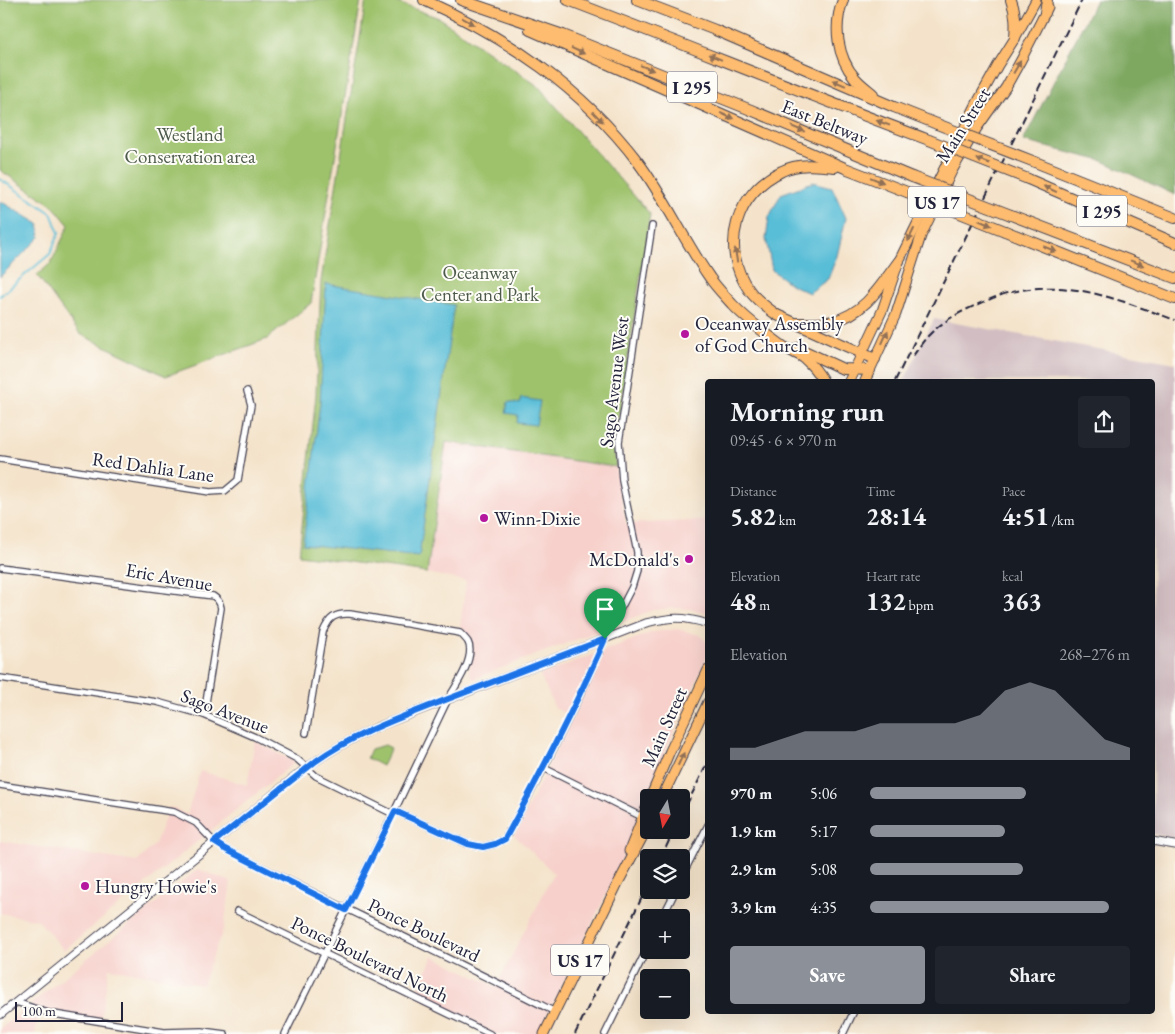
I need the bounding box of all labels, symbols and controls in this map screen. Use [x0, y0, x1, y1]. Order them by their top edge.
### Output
one-way arrow [460, 17, 475, 25]
one-way arrow [571, 48, 585, 56]
one-way arrow [708, 53, 722, 61]
one-way arrow [1013, 59, 1021, 74]
one-way arrow [640, 65, 654, 73]
road number: I 295 [667, 72, 717, 102]
one-way arrow [831, 79, 846, 87]
street label: Main Street [930, 83, 996, 167]
street label: East Beltway [778, 93, 873, 151]
one-way arrow [592, 110, 604, 122]
one-way arrow [720, 113, 734, 121]
one-way arrow [876, 118, 890, 126]
park label: Westland Conservation area [124, 122, 256, 169]
one-way arrow [791, 125, 806, 133]
one-way arrow [975, 157, 990, 165]
one-way arrow [870, 177, 884, 185]
one-way arrow [1043, 184, 1057, 192]
road number: US 17 [908, 186, 966, 218]
road number: I 295 [1077, 196, 1127, 227]
one-way arrow [978, 219, 993, 227]
one-way arrow [907, 228, 916, 243]
one-way arrow [1043, 245, 1058, 253]
one-way arrow [731, 247, 739, 263]
park label: Oceanway Center and Park [421, 260, 540, 307]
one-way arrow [1129, 260, 1144, 267]
place label: Oceanway Assembly of God Church [695, 311, 844, 358]
street label: Sago Avenue West [594, 315, 634, 449]
marker: Oceanway Assembly of God Church [679, 328, 691, 340]
one-way arrow [882, 330, 890, 344]
text: Morning run [730, 393, 884, 429]
button: share [1078, 396, 1130, 448]
text: 09:45 · 6 × 970 m [730, 430, 837, 451]
street label: Red Dahlia Lane [91, 446, 215, 488]
text: Distance [730, 482, 777, 500]
text: Time [866, 482, 895, 500]
text: Pace [1002, 482, 1026, 500]
text: 5.82 [730, 500, 776, 532]
text: 28:14 [866, 500, 926, 532]
text: 4:51 [1002, 500, 1049, 532]
place label: Winn-Dixie [494, 506, 580, 531]
text: km [776, 511, 796, 529]
text: /km [1049, 511, 1075, 529]
marker: Winn-Dixie [478, 512, 490, 524]
place label: McDonald's [589, 547, 679, 572]
marker: McDonald's [683, 553, 695, 565]
street label: Eric Avenue [124, 557, 214, 597]
text: Elevation [730, 567, 780, 585]
text: Heart rate [866, 567, 920, 585]
text: kcal [1002, 567, 1023, 585]
text: 48 [730, 585, 756, 617]
text: 132 [866, 585, 906, 617]
text: 363 [1002, 585, 1042, 617]
pin [584, 588, 626, 639]
icon: arrive [591, 595, 619, 623]
text: m [756, 596, 770, 614]
text: bpm [906, 596, 934, 614]
text: Elevation [730, 644, 788, 665]
text: 268–276 m [1059, 644, 1130, 665]
street label: Sago Avenue [177, 683, 273, 739]
street label: Main Street [635, 683, 693, 771]
one-way arrow [677, 752, 685, 766]
text: 970 m [730, 783, 772, 804]
text: 5:06 [810, 783, 837, 804]
north arrow [640, 789, 690, 839]
map controls [640, 789, 690, 1019]
text: 1.9 km [730, 821, 776, 842]
text: 5:17 [810, 821, 837, 842]
button: layers [640, 849, 690, 899]
text: 2.9 km [730, 859, 776, 880]
text: 5:08 [810, 859, 837, 880]
place label: Hungry Howie's [95, 874, 217, 899]
marker: Hungry Howie's [79, 880, 91, 892]
street label: Ponce Boulevard [364, 892, 484, 968]
text: 3.9 km [730, 897, 776, 918]
text: 4:35 [810, 897, 837, 918]
button: + [640, 909, 690, 959]
street label: Ponce Boulevard North [287, 910, 453, 1008]
road number: US 17 [551, 944, 609, 976]
button: Save [730, 946, 925, 1004]
button: Share [935, 946, 1130, 1004]
button: − [640, 969, 690, 1019]
scale bar [15, 999, 122, 1022]
text: 100 m [22, 1002, 56, 1020]

